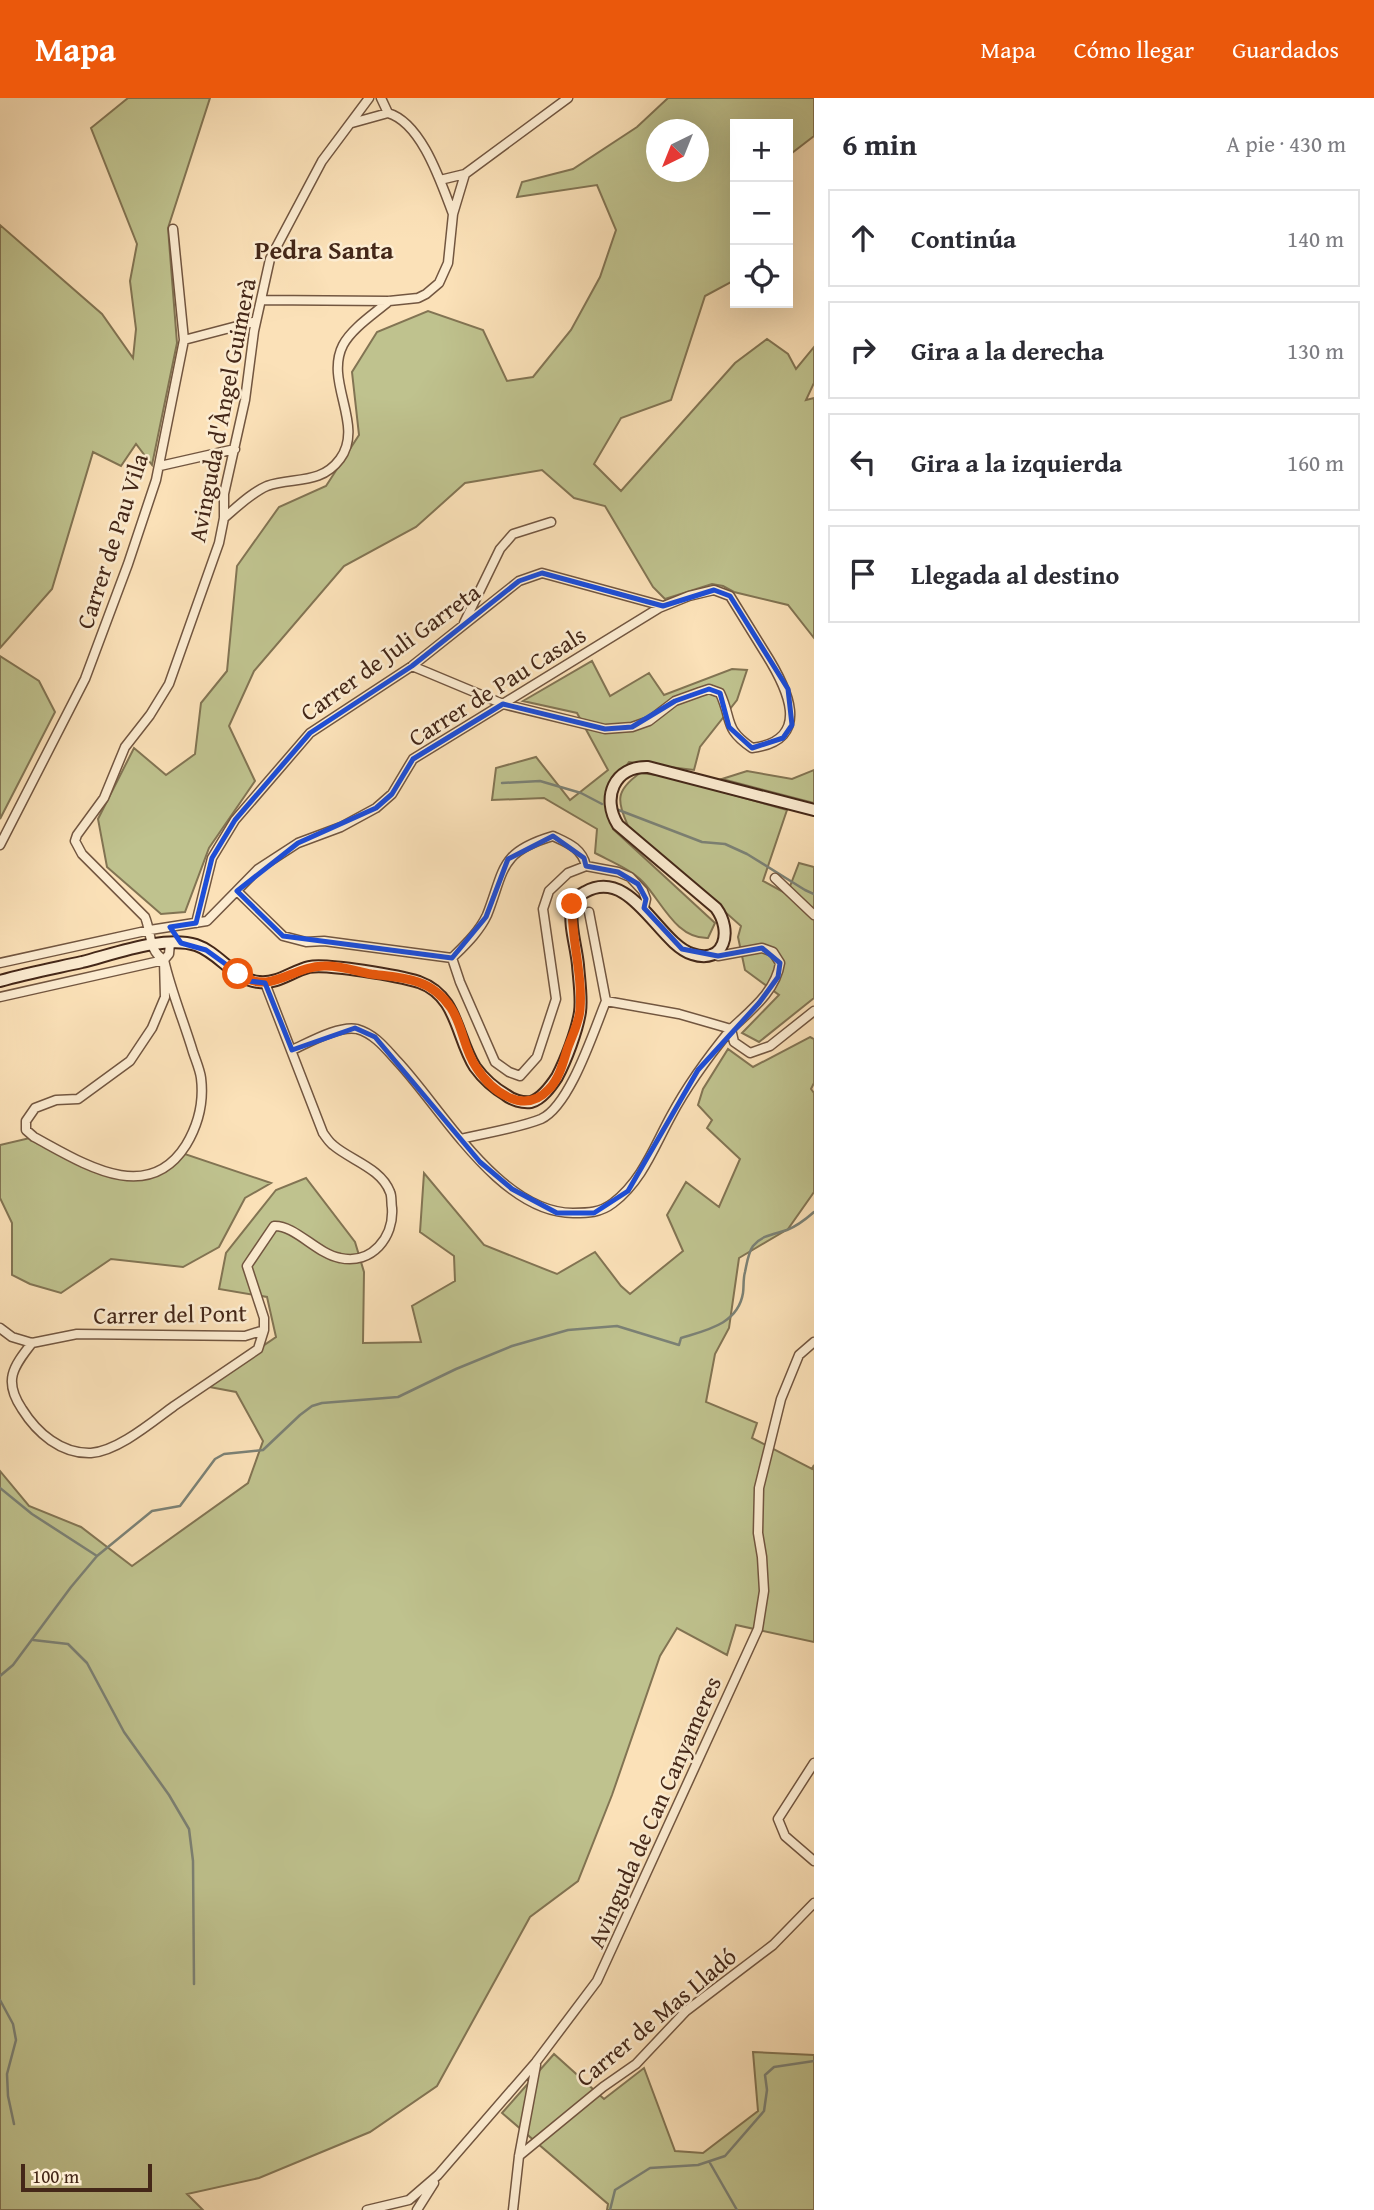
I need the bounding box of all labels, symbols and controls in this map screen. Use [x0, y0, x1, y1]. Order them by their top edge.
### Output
text: Mapa [35, 25, 116, 73]
text: Mapa [980, 32, 1036, 67]
text: Cómo llegar [1074, 32, 1194, 67]
text: Guardados [1232, 32, 1339, 67]
north arrow [646, 119, 709, 182]
map controls [730, 119, 793, 308]
button: + [730, 119, 793, 182]
text: 6 min [842, 122, 917, 166]
text: A pie · 430 m [1226, 127, 1346, 160]
button: − [730, 182, 793, 245]
icon: ahead [844, 219, 882, 257]
text: Continúa [911, 219, 1016, 258]
text: 140 m [1287, 222, 1344, 255]
district label: Pedra Santa [254, 230, 394, 269]
button: locate [730, 245, 793, 308]
street label: Avinguda d'Àngel Guimerà [179, 274, 265, 545]
icon: right [844, 331, 882, 369]
text: Gira a la derecha [911, 331, 1104, 370]
text: 130 m [1287, 334, 1344, 367]
icon: left [844, 443, 882, 481]
text: Gira a la izquierda [911, 443, 1122, 482]
text: 160 m [1287, 446, 1344, 479]
street label: Carrer de Pau Vila [67, 448, 157, 633]
icon: arrive [844, 555, 882, 593]
text: Llegada al destino [911, 555, 1119, 594]
street label: Carrer de Juli Garreta [293, 574, 488, 729]
street label: Carrer de Pau Casals [401, 617, 593, 755]
route end [556, 888, 587, 919]
route start [222, 958, 253, 989]
street label: Carrer del Pont [93, 1295, 248, 1333]
street label: Avinguda de Can Canyameres [578, 1670, 730, 1954]
street label: Carrer de Mas Lladó [568, 1939, 744, 2095]
scale bar [21, 2161, 152, 2193]
text: 100 m [32, 2162, 79, 2190]

